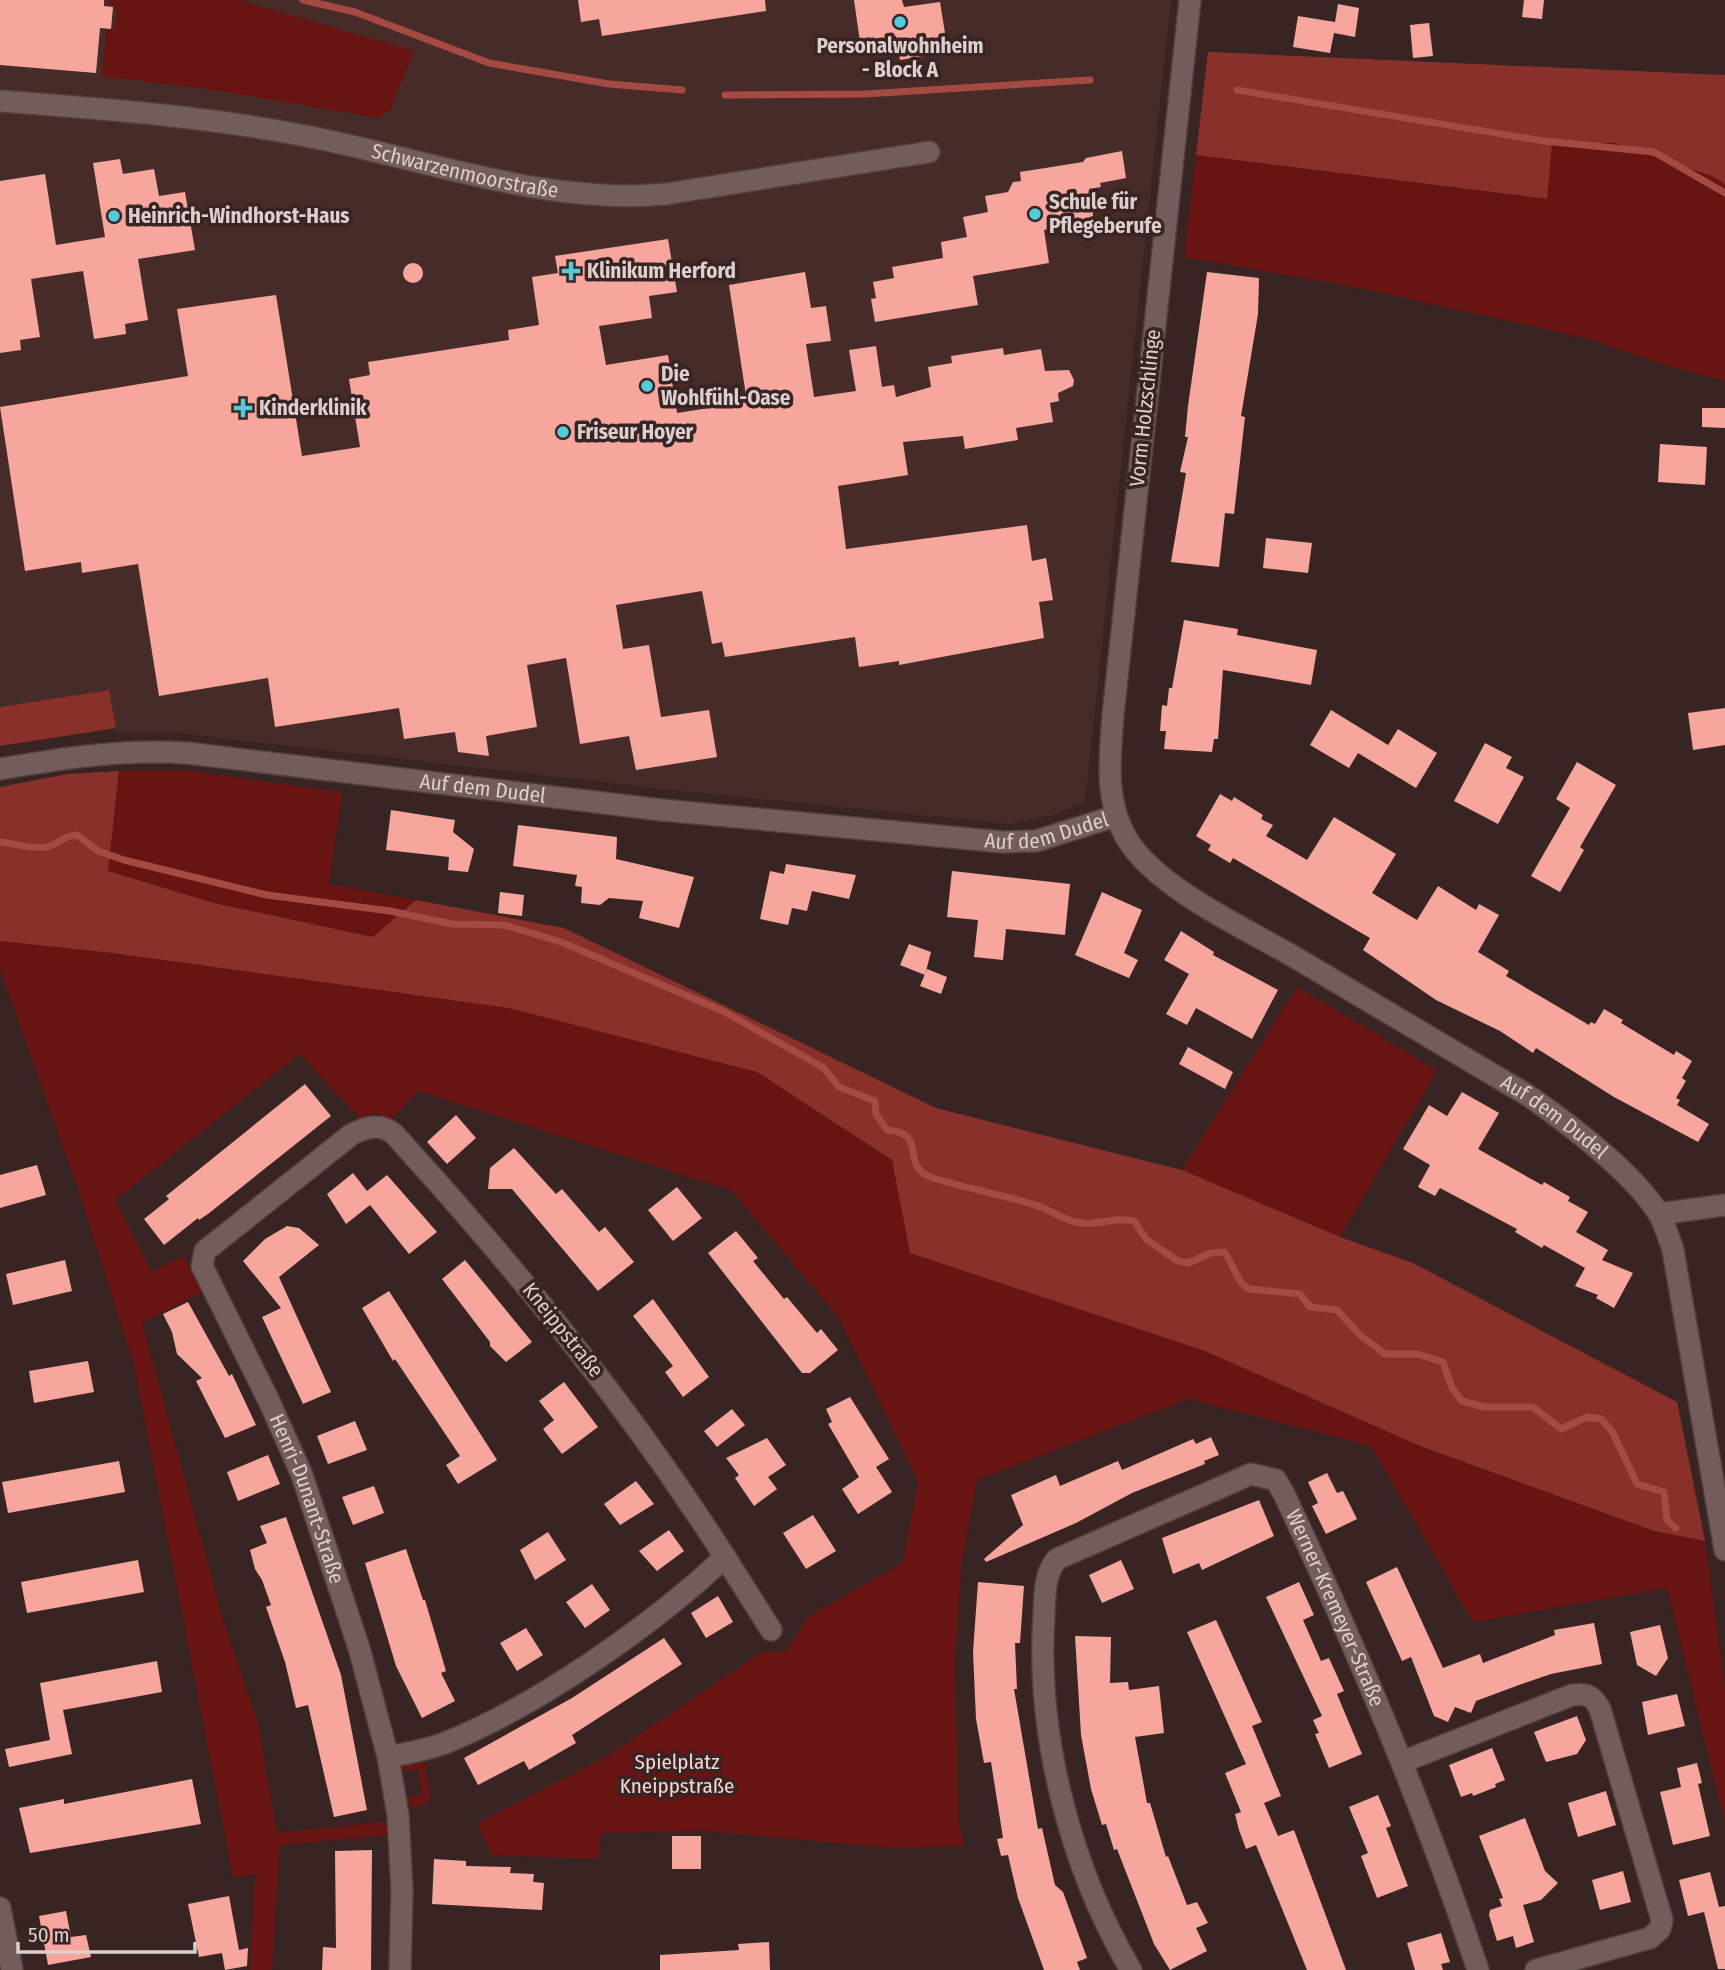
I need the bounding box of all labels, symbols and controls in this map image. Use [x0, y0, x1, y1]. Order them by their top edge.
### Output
marker: Personalwohnheim - Block A [892, 14, 908, 30]
place label: Personalwohnheim - Block A [816, 33, 984, 83]
street label: Schwarzenmoorstraße [369, 138, 560, 204]
place label: Schule für Pflegeberufe [1049, 189, 1162, 239]
place label: Heinrich-Windhorst-Haus [128, 203, 350, 229]
marker: Schule für Pflegeberufe [1027, 206, 1043, 222]
marker: Heinrich-Windhorst-Haus [106, 208, 122, 224]
place label: Klinikum Herford [587, 258, 736, 284]
marker: Klinikum Herford [561, 261, 581, 281]
street label: Vorm Holzschlinge [1124, 328, 1166, 488]
place label: Die Wohlfühl-Oase [661, 361, 791, 411]
marker: Die Wohlfühl-Oase [639, 378, 655, 394]
place label: Kinderklinik [259, 395, 367, 421]
marker: Kinderklinik [233, 398, 253, 418]
place label: Friseur Hoyer [577, 419, 694, 445]
marker: Friseur Hoyer [555, 424, 571, 440]
street label: Auf dem Dudel [418, 768, 548, 809]
street label: Auf dem Dudel [984, 806, 1112, 855]
street label: Auf dem Dudel [1496, 1069, 1614, 1165]
street label: Kneippstraße [517, 1277, 609, 1383]
street label: Henri-Dunant-Straße [263, 1410, 350, 1587]
street label: Werner-Kremeyer-Straße [1280, 1505, 1390, 1710]
park label: Spielplatz Kneippstraße [620, 1749, 734, 1799]
scale bar [18, 1910, 194, 1954]
text: 50 m [28, 1922, 70, 1948]

